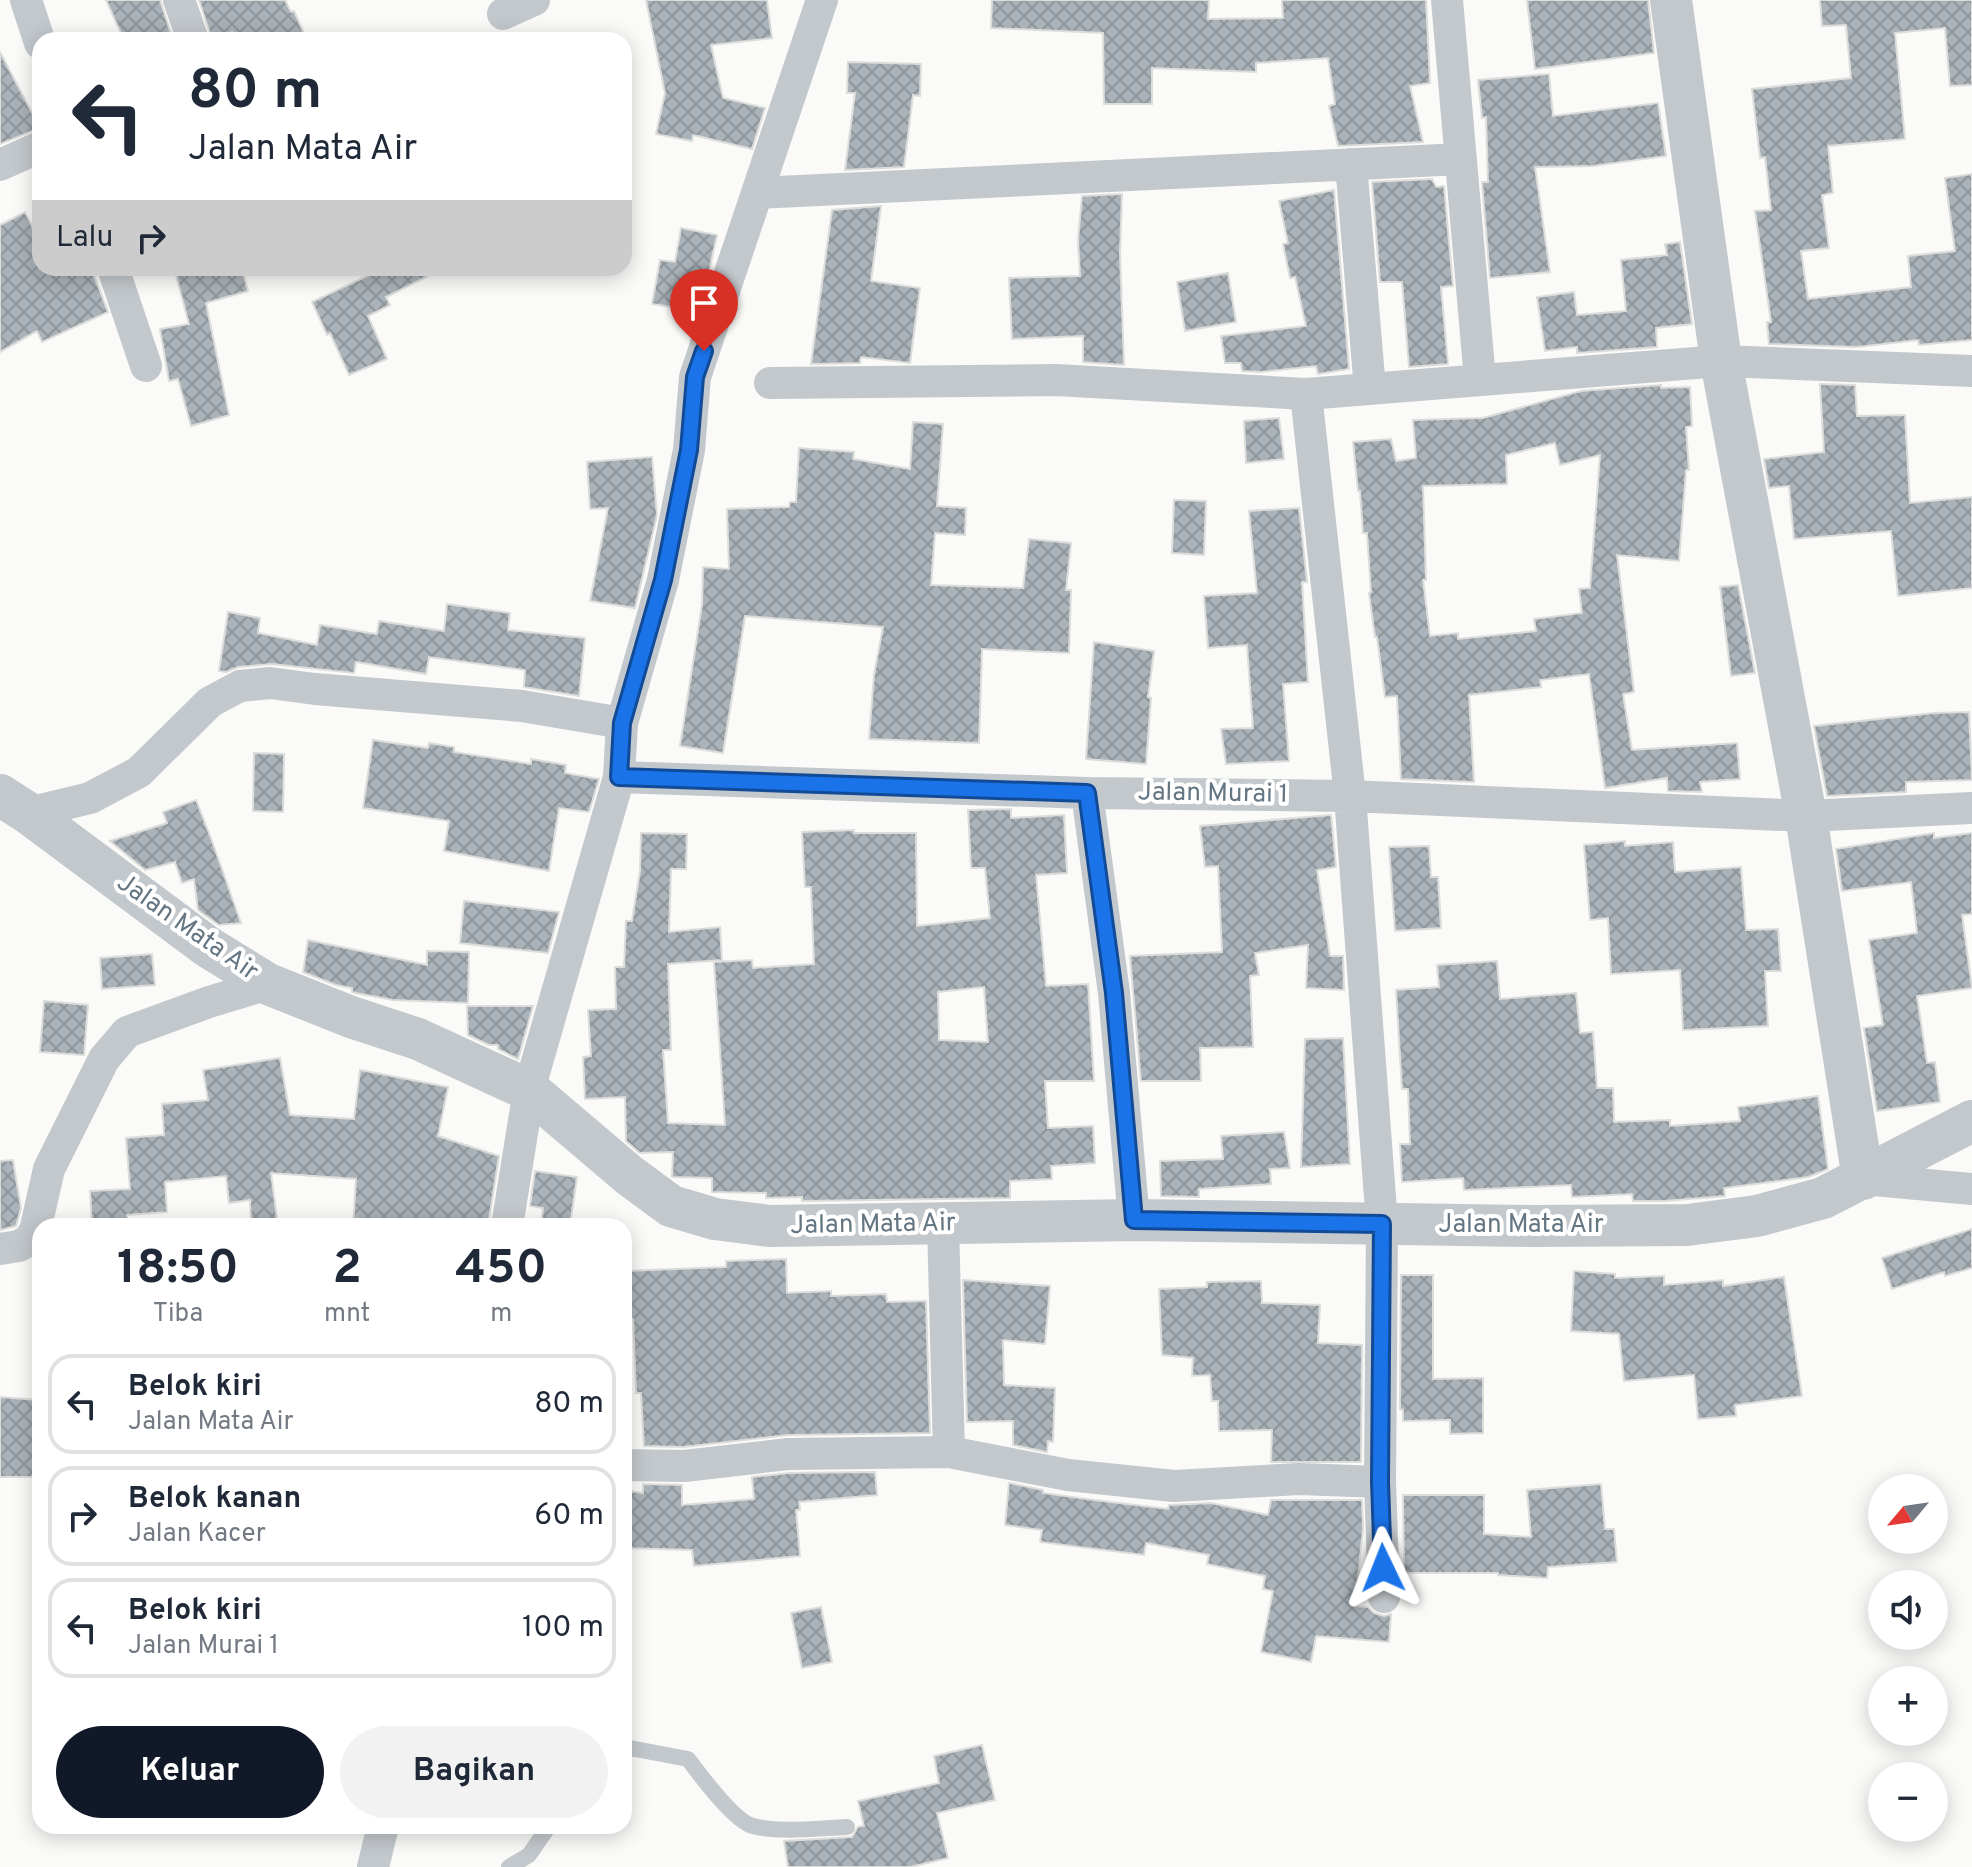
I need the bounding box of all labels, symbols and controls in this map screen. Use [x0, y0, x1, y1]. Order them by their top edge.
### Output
text: 80 m [188, 58, 322, 128]
icon: left [56, 64, 160, 168]
text: Jalan Mata Air [188, 127, 417, 173]
icon: right [129, 216, 173, 260]
text: Lalu [56, 220, 113, 257]
pin [670, 269, 738, 351]
icon: arrive [682, 281, 726, 325]
street label: Jalan Murai 1 [1137, 776, 1289, 812]
street label: Jalan Mata Air [110, 867, 264, 989]
street label: Jalan Mata Air [790, 1207, 956, 1243]
street label: Jalan Mata Air [1438, 1209, 1604, 1242]
text: 18:50 [117, 1240, 239, 1300]
text: 2 [332, 1240, 362, 1300]
text: 450 [455, 1240, 547, 1300]
text: Tiba [153, 1298, 203, 1331]
text: mnt [324, 1298, 370, 1331]
text: m [490, 1298, 512, 1331]
text: Belok kiri [128, 1369, 262, 1406]
icon: left [60, 1382, 104, 1426]
text: 80 m [534, 1386, 604, 1423]
text: Jalan Mata Air [128, 1406, 294, 1439]
north arrow [1868, 1474, 1948, 1554]
map controls [1868, 1474, 1948, 1842]
text: Belok kanan [128, 1481, 301, 1518]
icon: right [60, 1494, 104, 1538]
text: 60 m [534, 1498, 604, 1535]
text: Jalan Kacer [128, 1518, 266, 1551]
position arrow [1341, 1526, 1425, 1610]
button: sound [1868, 1570, 1948, 1650]
text: Belok kiri [128, 1593, 262, 1630]
icon: left [60, 1606, 104, 1650]
text: 100 m [522, 1610, 604, 1647]
text: Jalan Murai 1 [128, 1630, 279, 1663]
button: + [1868, 1666, 1948, 1746]
button: Keluar [56, 1726, 324, 1818]
button: Bagikan [340, 1726, 608, 1818]
button: − [1868, 1762, 1948, 1842]

